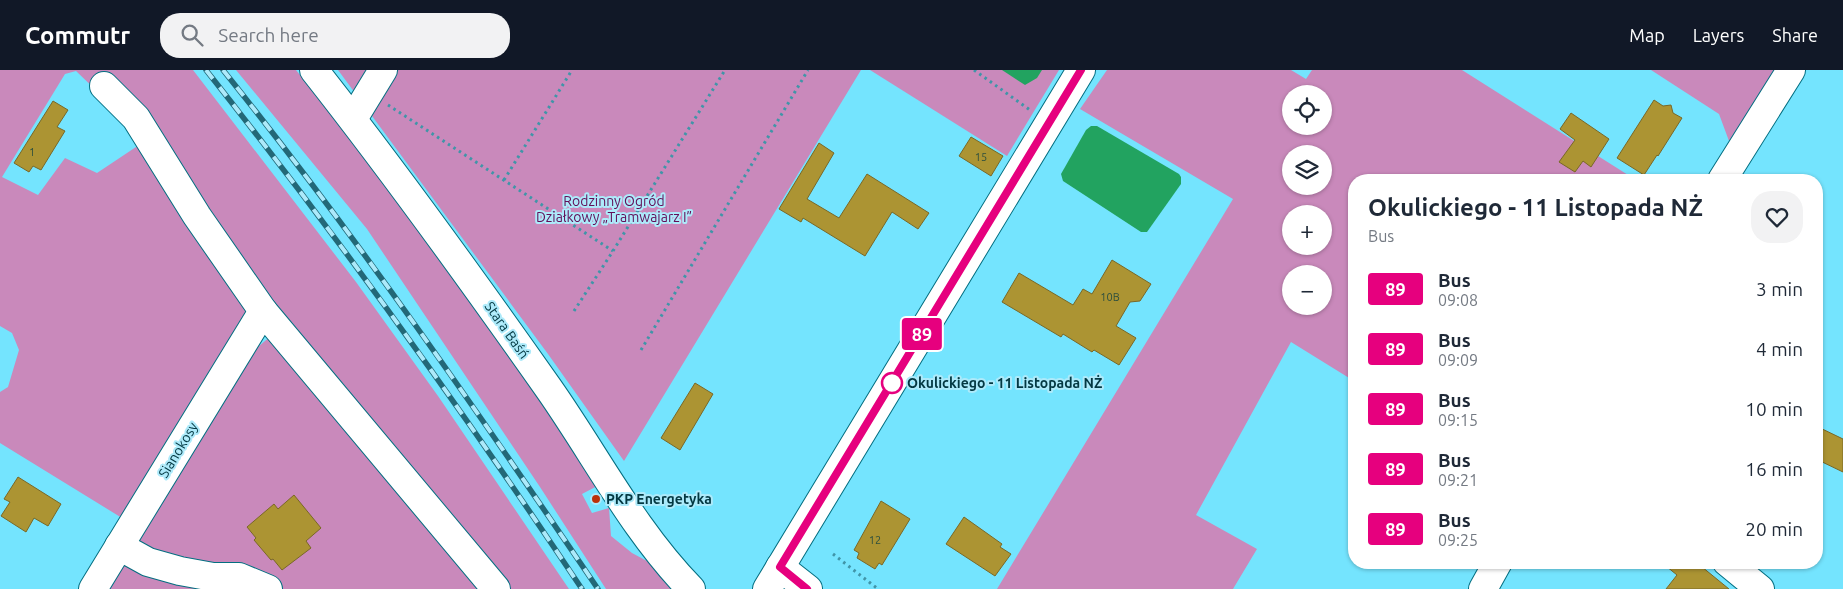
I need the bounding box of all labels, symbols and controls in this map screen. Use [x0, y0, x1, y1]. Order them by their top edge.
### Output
search box [160, 13, 510, 58]
icon: search [178, 21, 206, 49]
text: Commutr [25, 22, 130, 49]
text: Search here [218, 24, 319, 46]
text: Map [1629, 25, 1665, 45]
text: Layers [1693, 25, 1744, 45]
text: Share [1772, 25, 1818, 45]
map controls [1282, 85, 1332, 315]
button: locate [1282, 85, 1332, 135]
button: layers [1282, 145, 1332, 195]
house number: 1 [29, 146, 35, 158]
house number: 15 [975, 151, 987, 163]
button: heart [1751, 191, 1803, 243]
park label: Rodzinny Ogród Działkowy „Tramwajarz I” [536, 193, 692, 225]
text: Okulickiego - 11 Listopada NŻ [1368, 194, 1703, 221]
button: + [1282, 205, 1332, 255]
text: Bus [1368, 227, 1394, 245]
button: − [1282, 265, 1332, 315]
text: Bus [1438, 269, 1471, 291]
text: 3 min [1756, 278, 1803, 300]
text: 89 [1385, 279, 1406, 299]
house number: 10B [1100, 291, 1120, 303]
text: 09:08 [1438, 291, 1478, 309]
street label: Stara Baśń [482, 298, 532, 362]
line badge: 89 [900, 318, 944, 350]
text: 89 [912, 324, 932, 344]
text: Bus [1438, 329, 1471, 351]
text: 4 min [1756, 338, 1803, 360]
text: 89 [1385, 339, 1406, 359]
text: 09:09 [1438, 351, 1478, 369]
marker: Okulickiego - 11 Listopada NŻ [881, 372, 903, 394]
place label: Okulickiego - 11 Listopada NŻ [907, 374, 1102, 391]
text: Bus [1438, 389, 1471, 411]
text: 10 min [1745, 398, 1803, 420]
text: 89 [1385, 399, 1406, 419]
text: 09:15 [1438, 411, 1478, 429]
street label: Sianokosy [155, 419, 201, 481]
text: Bus [1438, 449, 1471, 471]
text: 16 min [1745, 458, 1803, 480]
text: 89 [1385, 459, 1406, 479]
text: 09:21 [1438, 471, 1478, 489]
place label: PKP Energetyka [606, 491, 712, 507]
marker: PKP Energetyka [590, 493, 602, 505]
text: Bus [1438, 509, 1471, 531]
text: 20 min [1745, 518, 1803, 540]
text: 89 [1385, 519, 1406, 539]
text: 09:25 [1438, 531, 1478, 549]
house number: 12 [869, 534, 881, 546]

